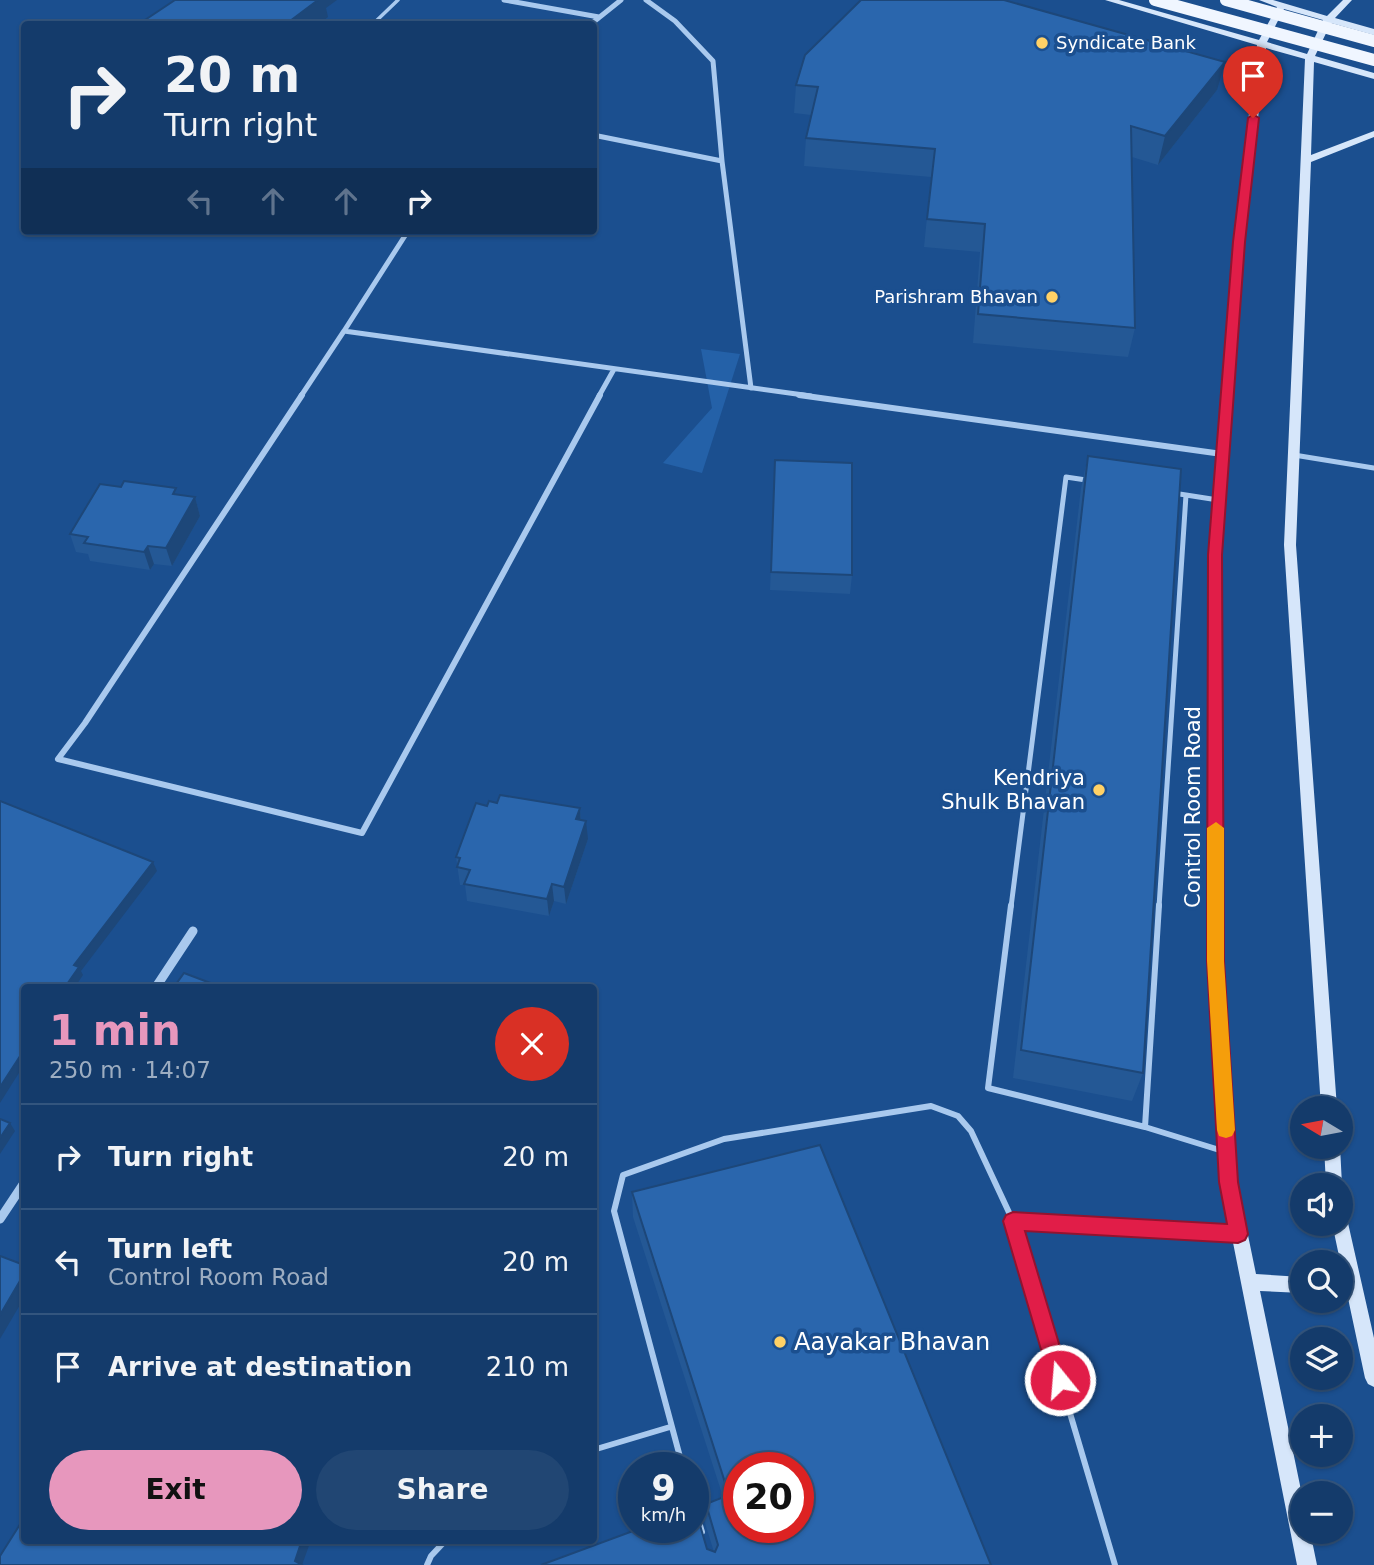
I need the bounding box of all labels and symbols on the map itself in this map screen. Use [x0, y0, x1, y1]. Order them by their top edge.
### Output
place label: Syndicate Bank [1056, 32, 1196, 53]
marker: Syndicate Bank [1034, 35, 1050, 51]
pin [1223, 46, 1283, 118]
place label: Parishram Bhavan [874, 286, 1038, 307]
marker: Parishram Bhavan [1044, 289, 1060, 305]
street label: Control Room Road [1181, 706, 1205, 908]
place label: Kendriya Shulk Bhavan [941, 766, 1085, 814]
marker: Kendriya Shulk Bhavan [1091, 782, 1107, 798]
north arrow [1290, 1096, 1353, 1158]
place label: Aayakar Bhavan [794, 1328, 990, 1356]
marker: Aayakar Bhavan [772, 1334, 788, 1350]
position arrow [1023, 1343, 1097, 1417]
speed limit sign: 20 [723, 1452, 814, 1543]

